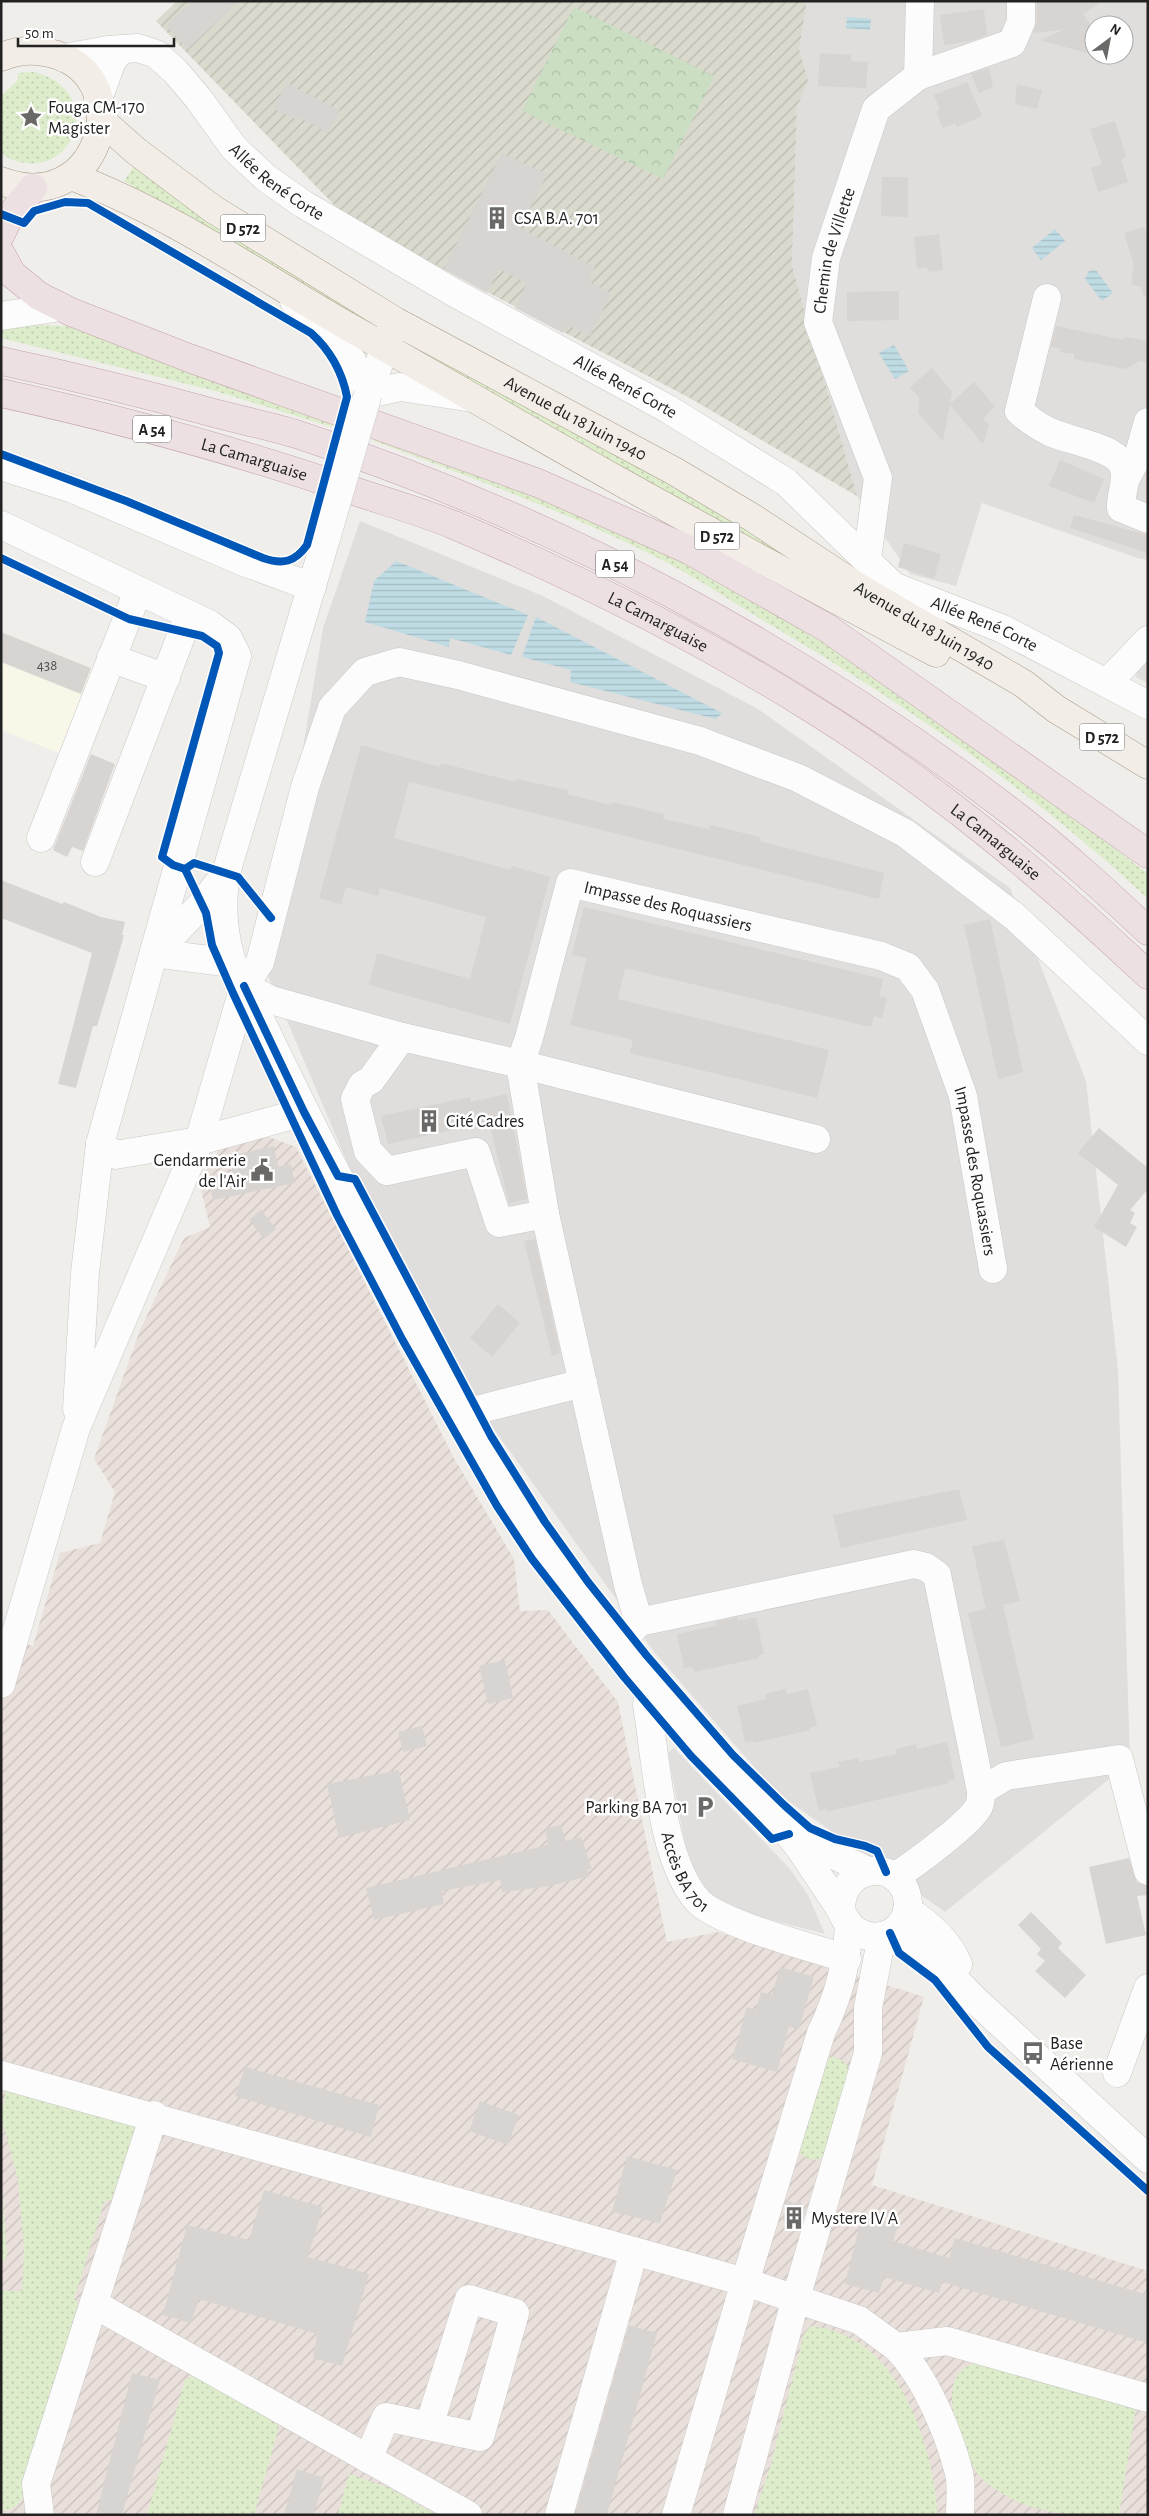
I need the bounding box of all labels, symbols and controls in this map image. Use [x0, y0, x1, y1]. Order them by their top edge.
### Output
scale bar [18, 15, 174, 47]
north arrow [1084, 15, 1134, 65]
text: N [1108, 21, 1123, 38]
text: 50 m [25, 26, 54, 41]
place label: Fouga CM-170 Magister [48, 99, 145, 138]
place icon: Fouga CM-170 Magister [18, 104, 44, 130]
street label: Allée René Corte [225, 140, 327, 224]
street label: Chemin de Villette [811, 185, 859, 315]
building icon: CSA B.A. 701 [484, 205, 510, 231]
place label: CSA B.A. 701 [514, 210, 599, 228]
road number: D 572 [220, 214, 266, 242]
street label: Allée René Corte [571, 352, 680, 422]
street label: Avenue du 18 Juin 1940 [501, 373, 649, 465]
road number: A 54 [133, 416, 171, 442]
street label: La Camarguaise [199, 436, 310, 485]
road number: D 572 [694, 522, 740, 550]
road number: A 54 [596, 550, 634, 578]
street label: Avenue du 18 Juin 1940 [851, 579, 997, 674]
street label: La Camarguaise [605, 589, 711, 656]
street label: Allée René Corte [928, 594, 1040, 656]
house number: 438 [37, 658, 57, 673]
road number: D 572 [1080, 724, 1124, 750]
street label: La Camarguaise [947, 801, 1044, 884]
street label: Impasse des Roquassiers [582, 879, 754, 935]
street label: Impasse des Roquassiers [950, 1084, 999, 1257]
building icon: Cité Cadres [416, 1108, 442, 1134]
place label: Cité Cadres [446, 1113, 524, 1131]
place label: Gendarmerie de l'Air [154, 1152, 246, 1191]
public building icon: Gendarmerie de l'Air [249, 1157, 275, 1183]
parking icon: Parking BA 701 [692, 1794, 718, 1820]
place label: Parking BA 701 [585, 1799, 688, 1817]
street label: Accès BA 701 [657, 1830, 712, 1917]
place label: Base Aérienne [1050, 2035, 1114, 2074]
bus stop icon: Base Aérienne [1020, 2040, 1046, 2066]
building icon: Mystere IV A [781, 2205, 807, 2231]
place label: Mystere IV A [811, 2210, 899, 2228]

